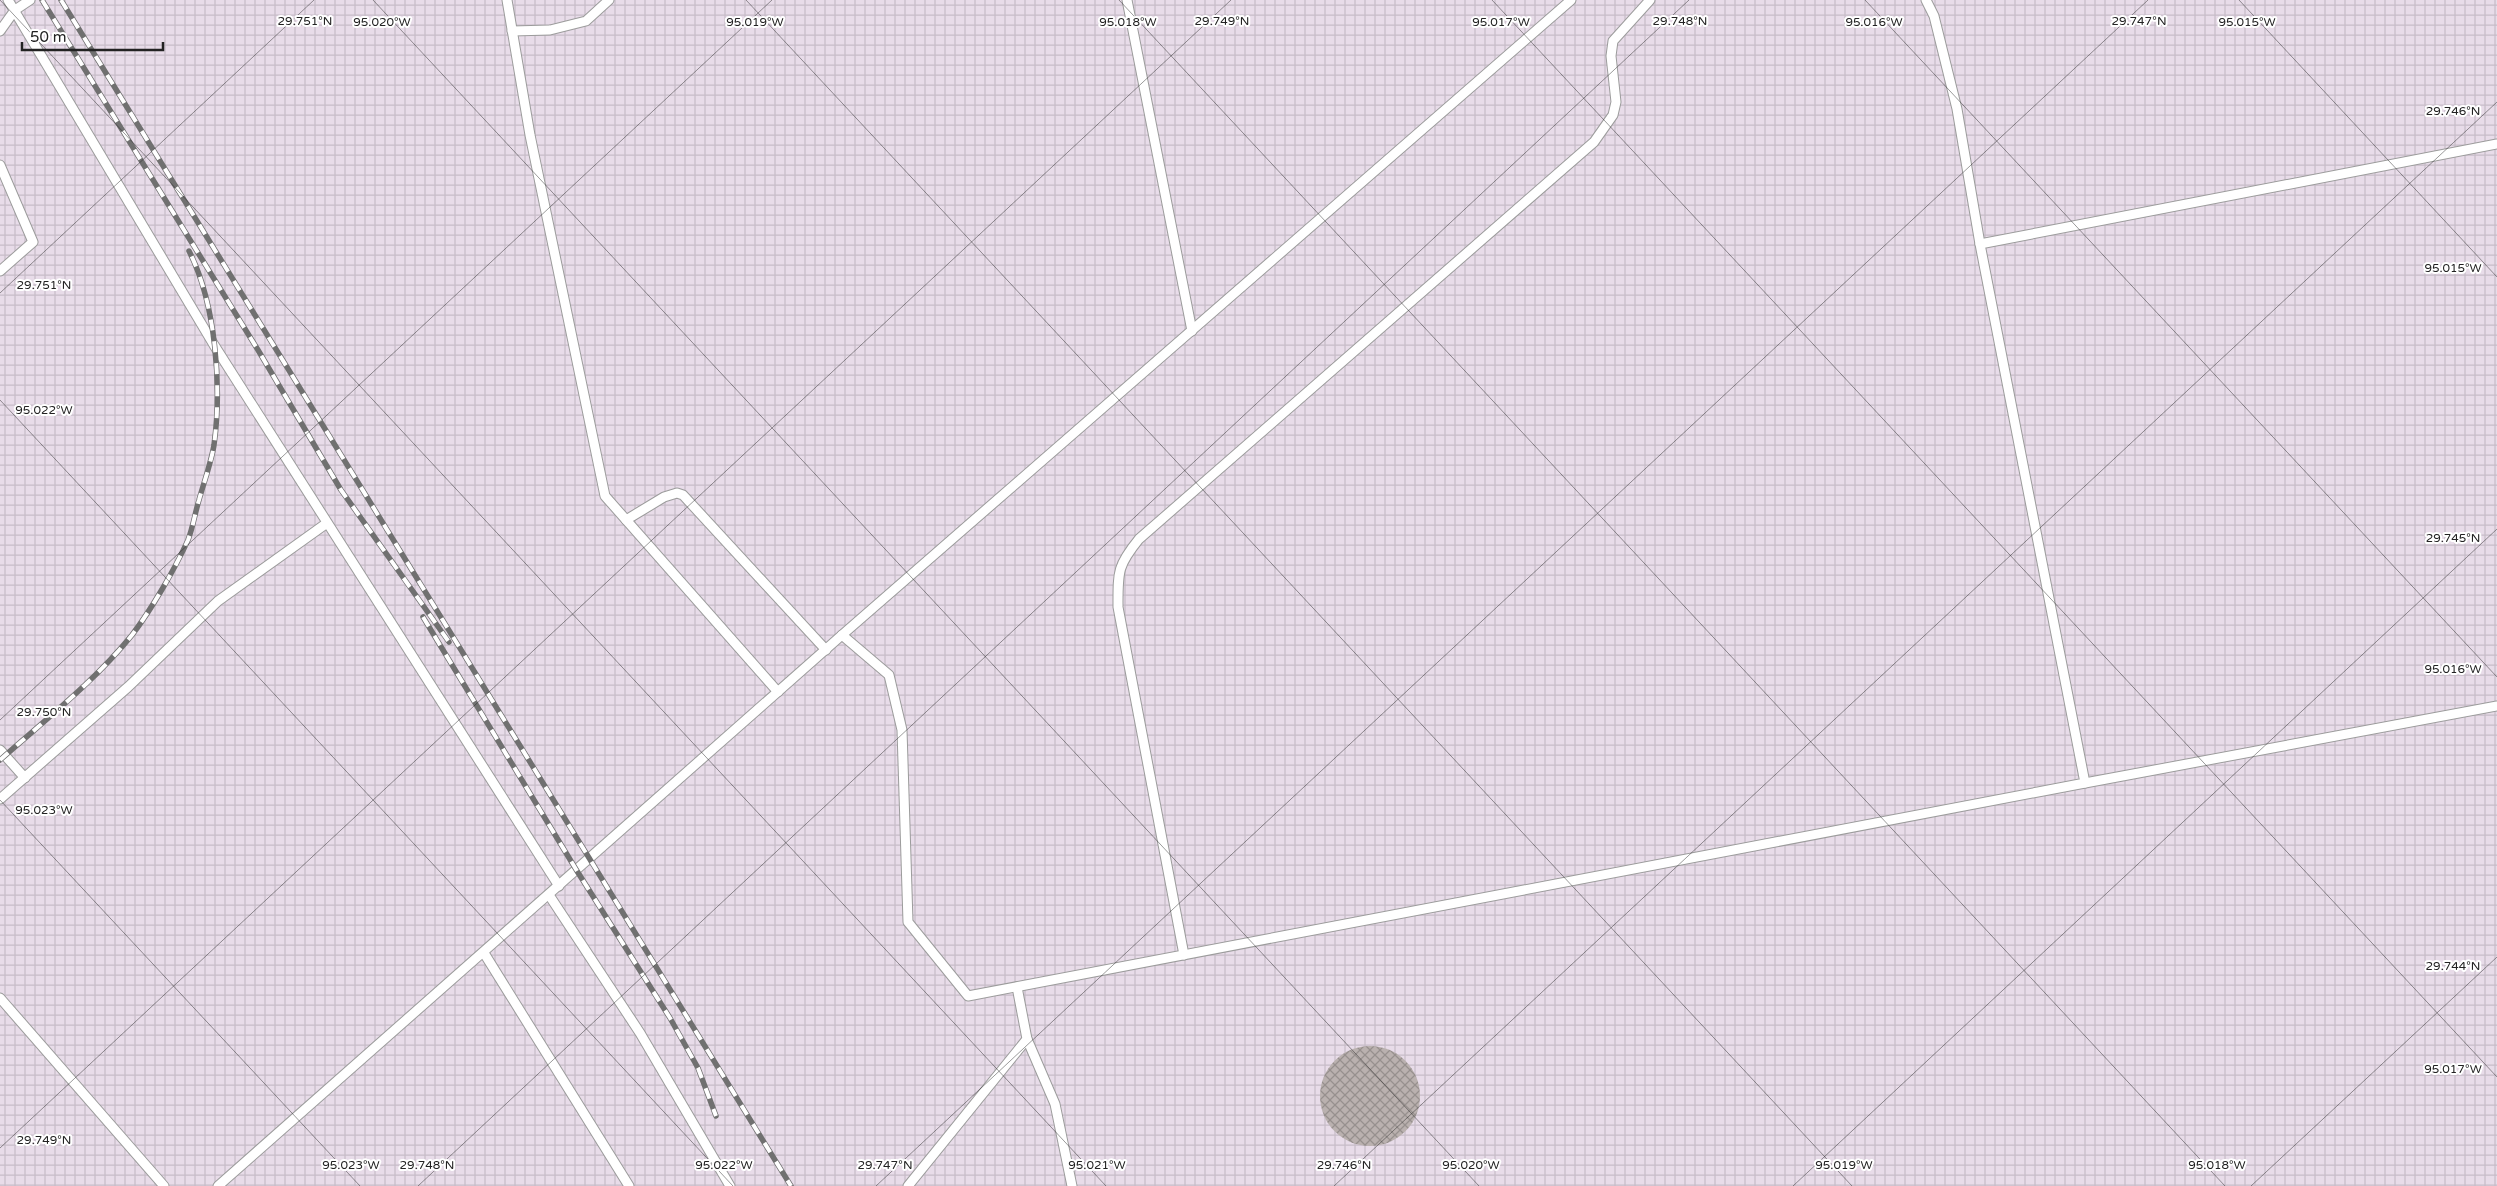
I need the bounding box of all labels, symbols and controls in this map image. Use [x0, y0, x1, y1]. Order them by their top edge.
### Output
text: 29.751°N [278, 14, 332, 28]
text: 29.749°N [1195, 14, 1249, 28]
text: 29.748°N [1653, 14, 1707, 28]
text: 29.747°N [2111, 14, 2167, 28]
text: 95.020°W [353, 15, 411, 29]
text: 95.019°W [726, 15, 784, 29]
text: 95.018°W [1099, 15, 1157, 29]
text: 95.017°W [1472, 15, 1530, 29]
text: 95.016°W [1845, 15, 1903, 29]
text: 95.015°W [2218, 15, 2276, 29]
scale bar [22, 20, 164, 52]
text: 50 m [30, 28, 67, 46]
text: 29.746°N [2426, 104, 2480, 118]
text: 95.015°W [2424, 261, 2482, 275]
text: 29.751°N [17, 278, 71, 292]
text: 95.022°W [15, 403, 73, 417]
text: 29.745°N [2426, 531, 2480, 545]
text: 95.016°W [2424, 662, 2482, 676]
text: 29.750°N [17, 705, 71, 719]
text: 95.023°W [15, 803, 73, 817]
text: 29.744°N [2426, 959, 2480, 973]
text: 95.017°W [2424, 1062, 2482, 1076]
text: 29.749°N [17, 1133, 71, 1147]
text: 95.023°W [322, 1158, 380, 1172]
text: 29.748°N [400, 1158, 454, 1172]
text: 95.022°W [695, 1158, 753, 1172]
text: 29.747°N [857, 1158, 913, 1172]
text: 95.021°W [1068, 1158, 1126, 1172]
text: 29.746°N [1317, 1158, 1371, 1172]
text: 95.020°W [1442, 1158, 1500, 1172]
text: 95.019°W [1815, 1158, 1873, 1172]
text: 95.018°W [2188, 1158, 2246, 1172]

